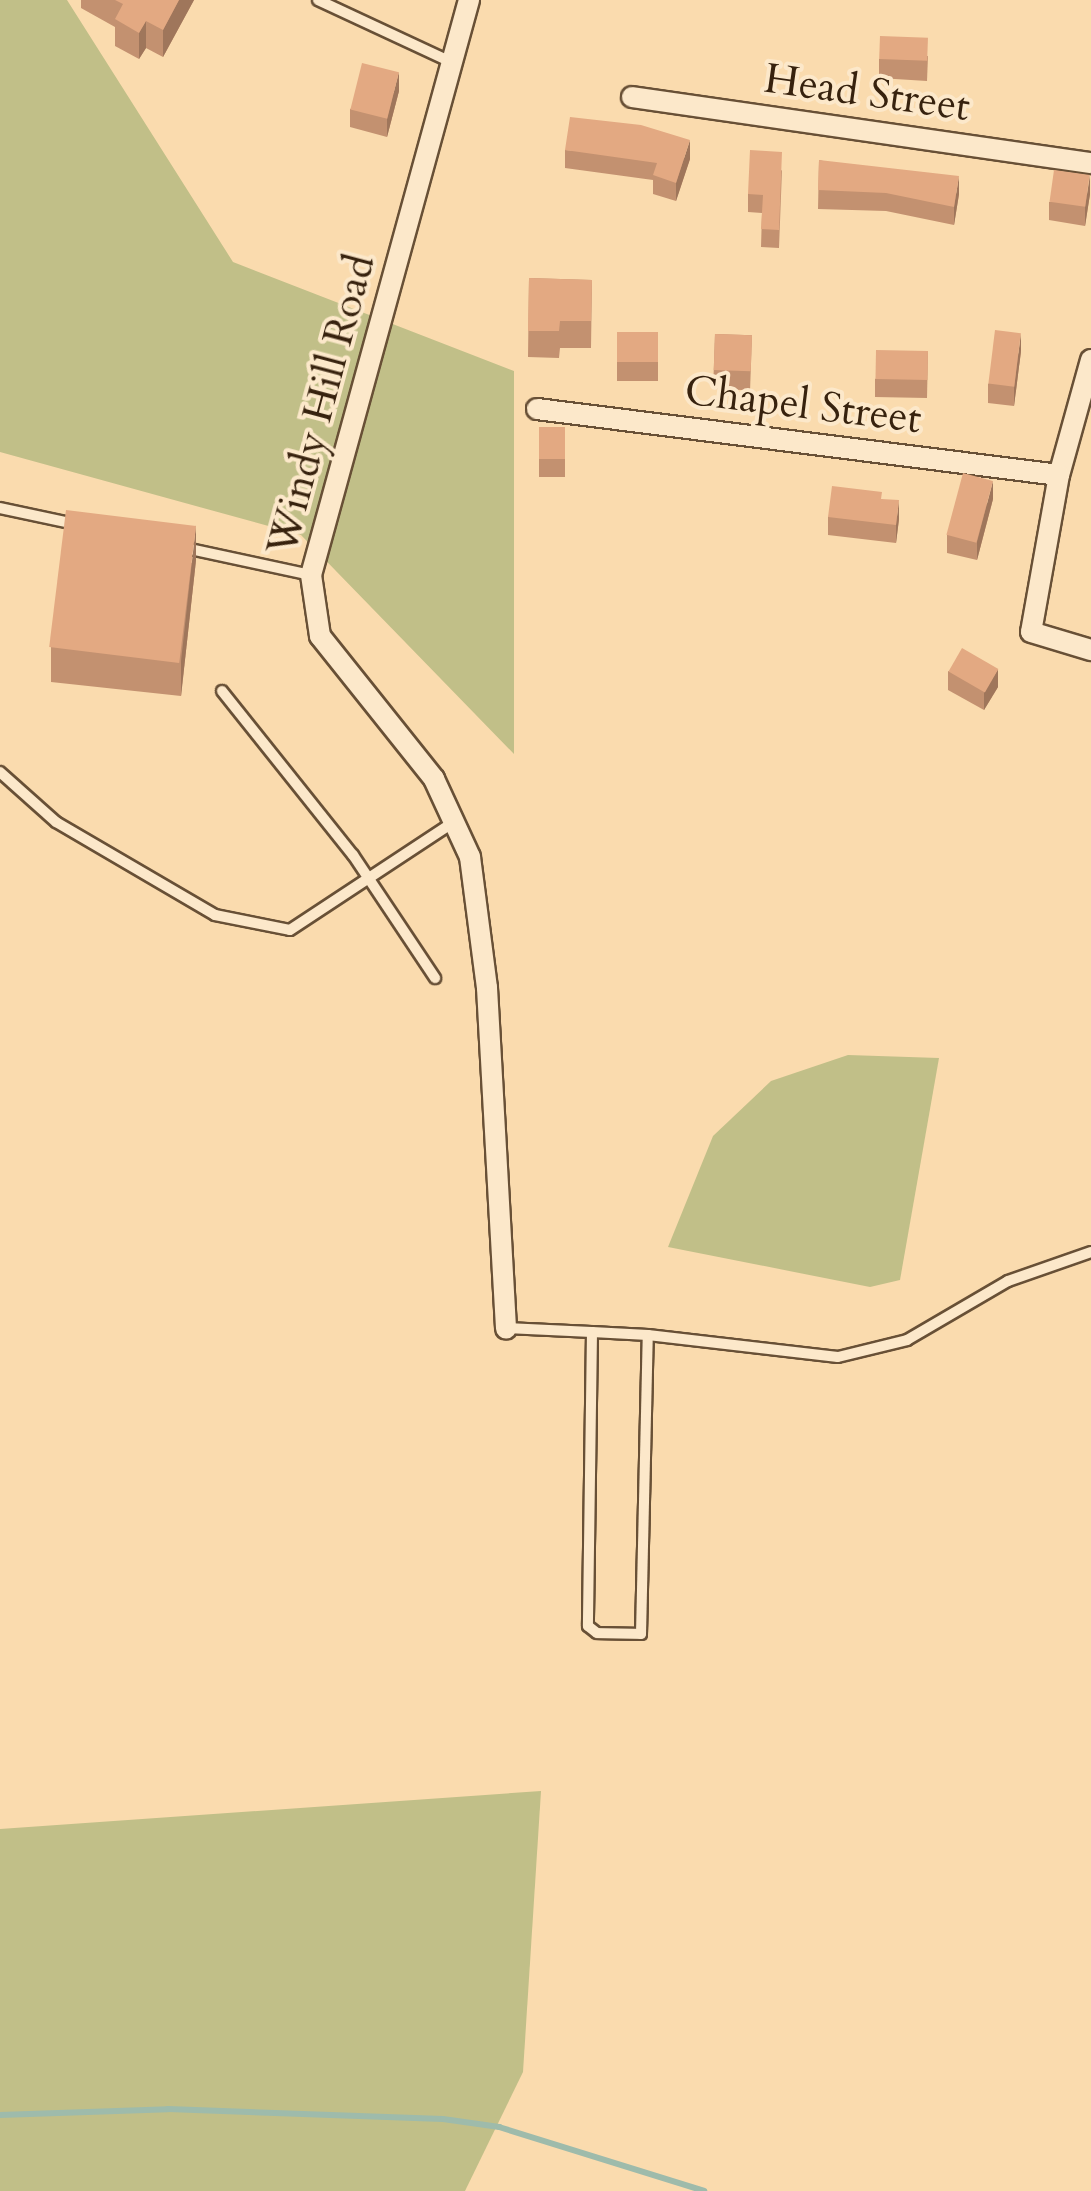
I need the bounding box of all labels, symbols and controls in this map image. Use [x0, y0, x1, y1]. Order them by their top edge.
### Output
street label: Head Street [761, 54, 973, 132]
street label: Windy Hill Road [257, 249, 385, 561]
street label: Chapel Street [682, 366, 924, 444]

